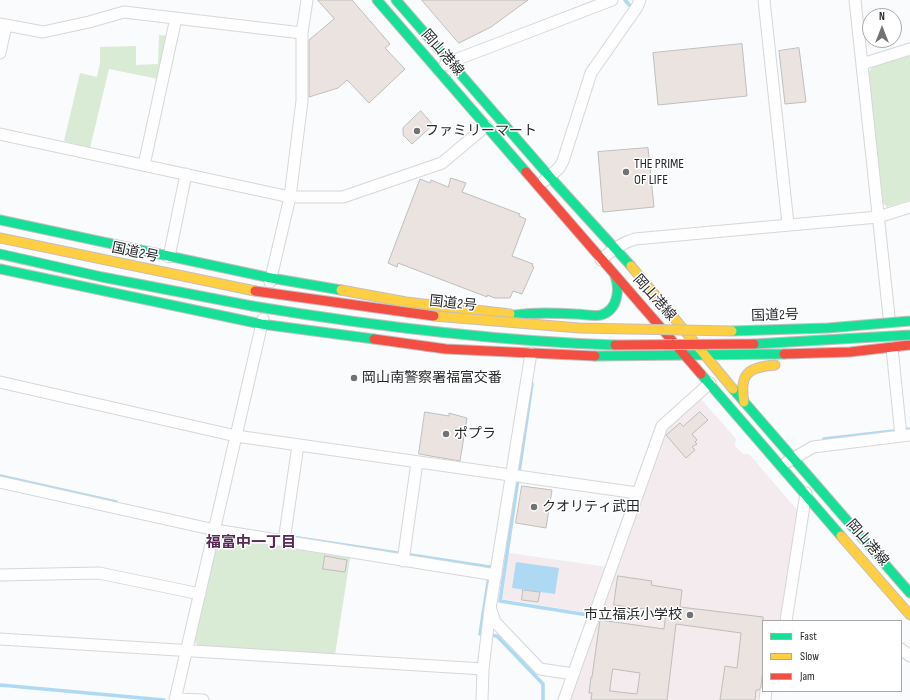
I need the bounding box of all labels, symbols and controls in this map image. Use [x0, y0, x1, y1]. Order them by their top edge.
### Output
north arrow [862, 8, 902, 48]
text: N [879, 10, 885, 23]
street label: 岡山港線 [417, 26, 467, 80]
place label: ファミリーマート [425, 123, 537, 139]
marker: ファミリーマート [412, 126, 422, 136]
place label: THE PRIME OF LIFE [634, 156, 684, 188]
marker: THE PRIME OF LIFE [621, 167, 631, 177]
street label: 国道2号 [110, 240, 160, 266]
street label: 岡山港線 [629, 272, 679, 324]
street label: 国道2号 [428, 293, 478, 315]
street label: 国道2号 [751, 307, 799, 325]
place label: 岡山南警察署福富交番 [362, 370, 502, 386]
marker: 岡山南警察署福富交番 [349, 373, 359, 383]
place label: ポプラ [454, 426, 496, 442]
marker: ポプラ [441, 429, 451, 439]
place label: クオリティ武田 [542, 499, 640, 515]
marker: クオリティ武田 [529, 502, 539, 512]
street label: 岡山港線 [842, 516, 892, 570]
district label: 福富中一丁目 [206, 534, 296, 552]
place label: 市立福浜小学校 [584, 607, 682, 623]
marker: 市立福浜小学校 [685, 610, 695, 620]
legend [762, 620, 902, 692]
text: Fast [800, 629, 817, 644]
text: Slow [800, 649, 819, 664]
text: Jam [800, 669, 815, 684]

